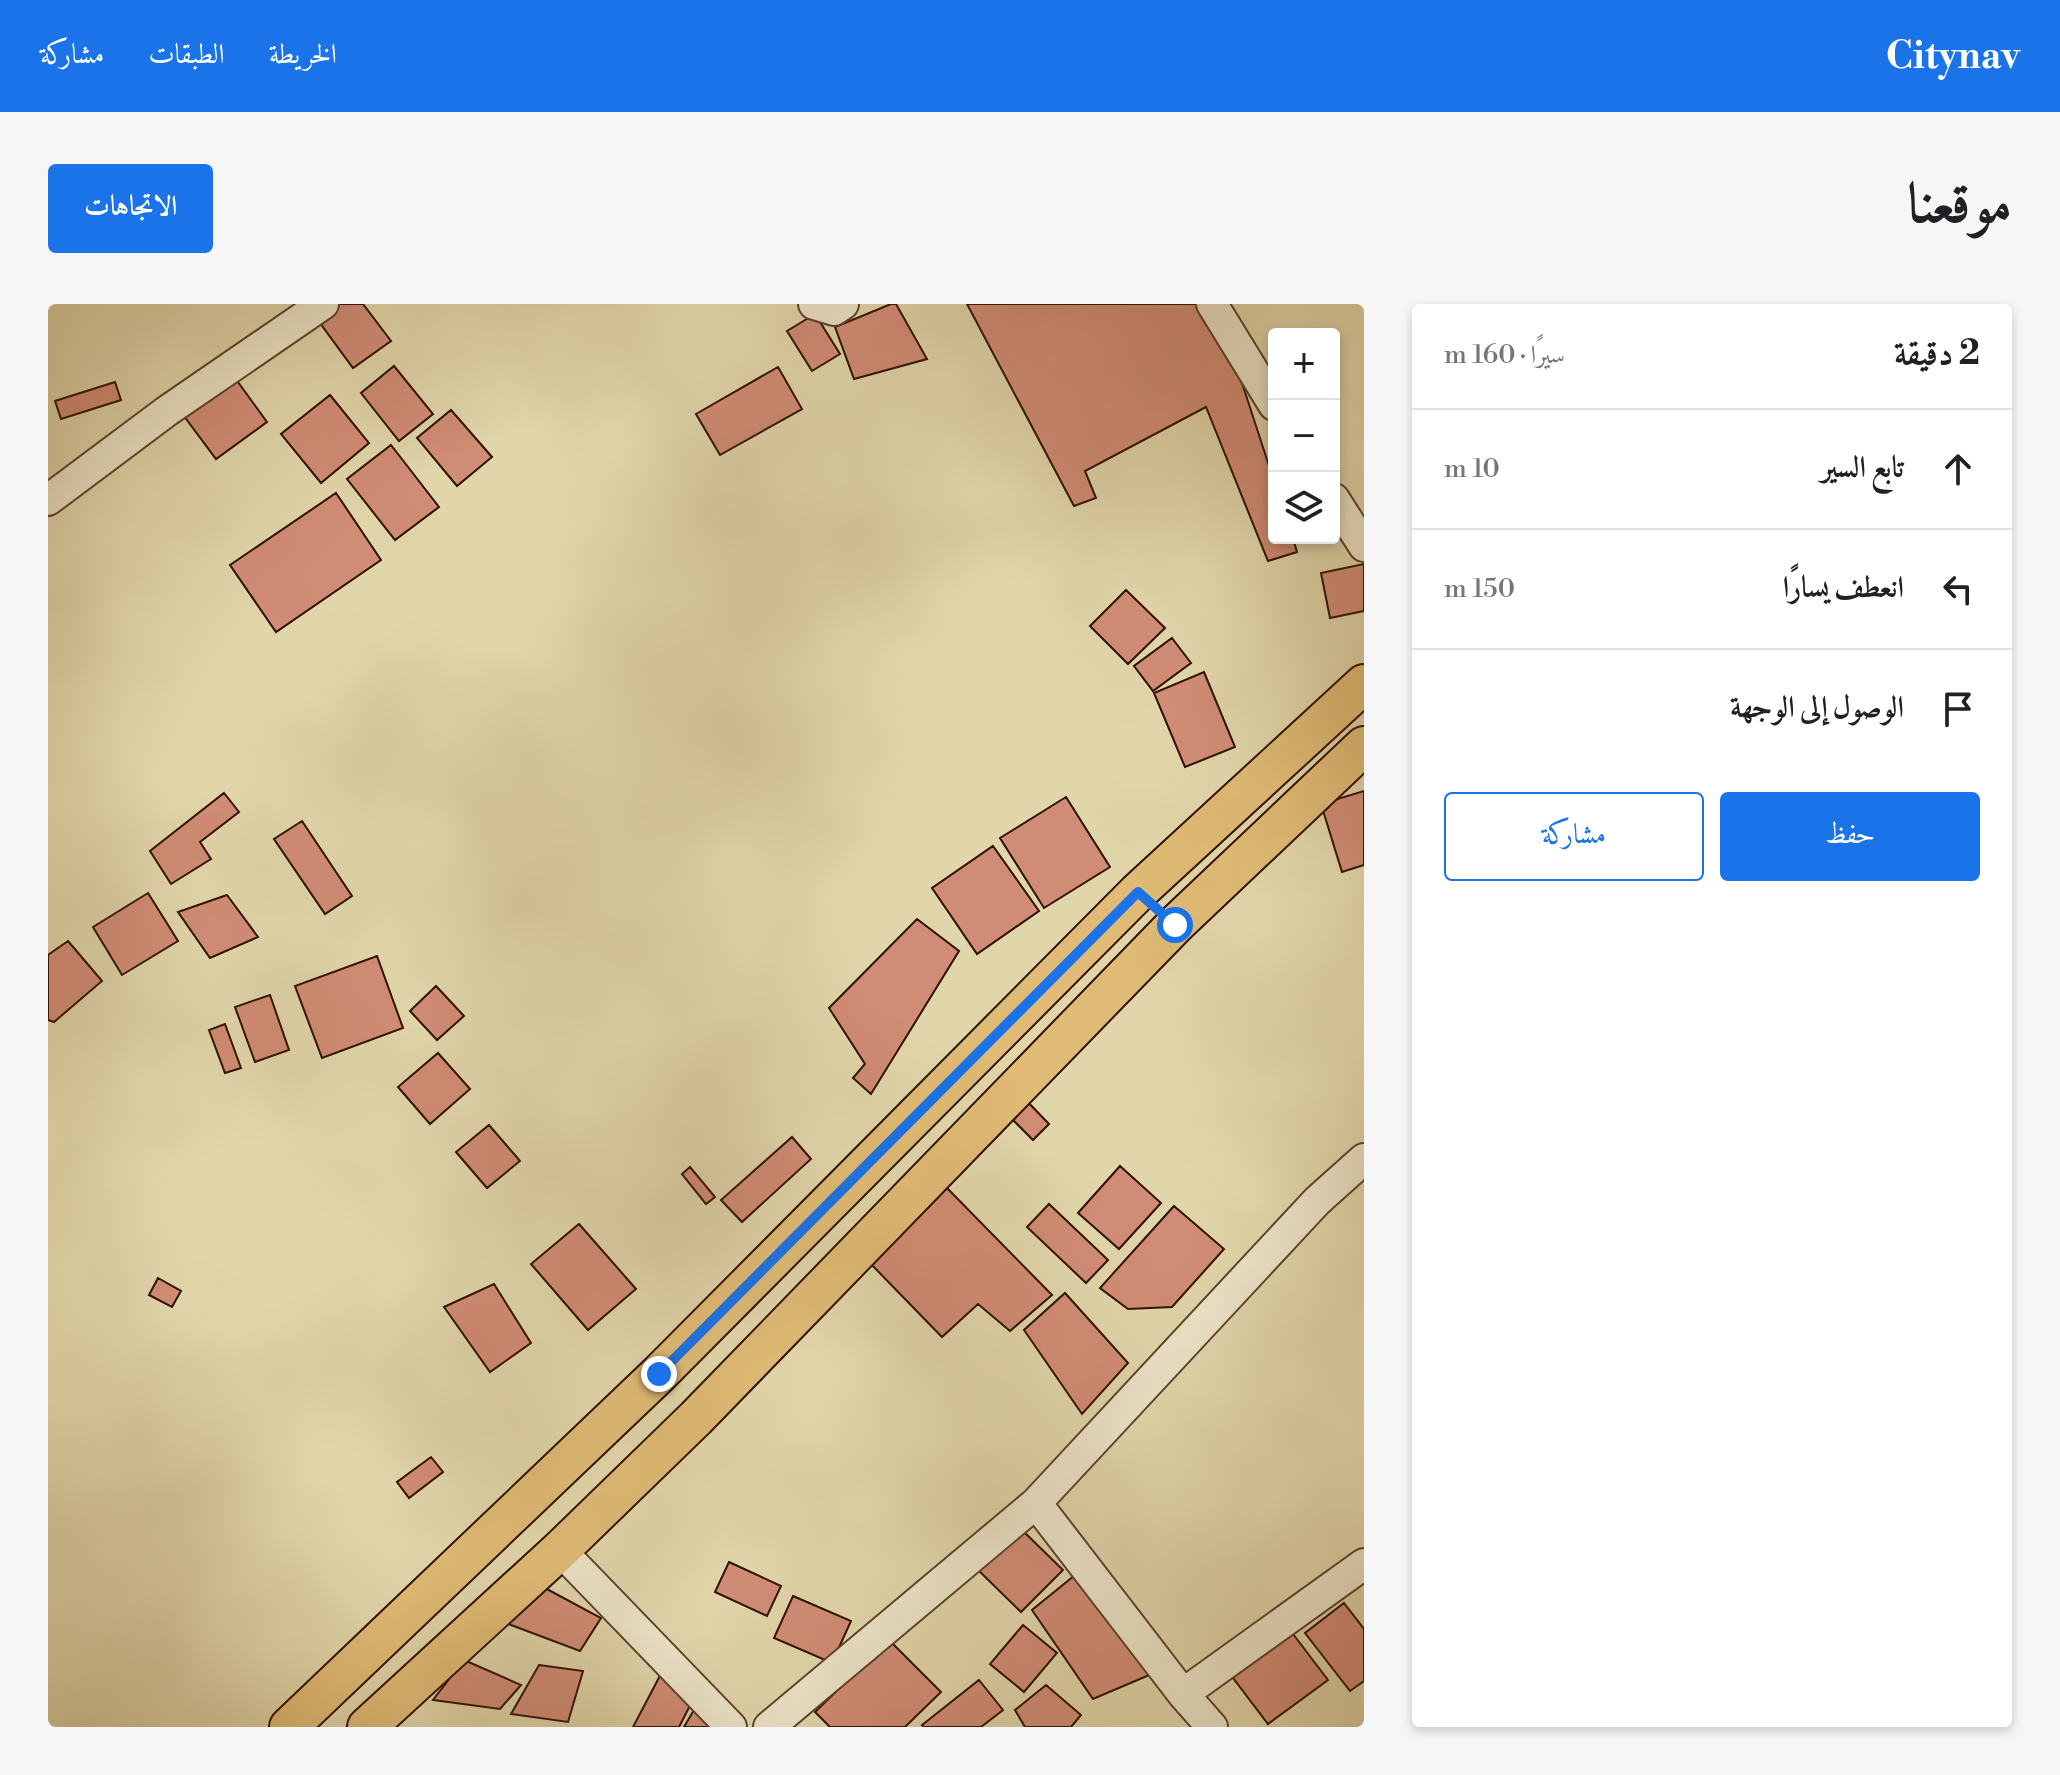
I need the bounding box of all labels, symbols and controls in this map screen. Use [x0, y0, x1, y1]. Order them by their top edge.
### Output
text: Citynav [1886, 33, 2020, 80]
text: مشاركة [40, 37, 104, 72]
text: الطبقات [148, 37, 225, 72]
text: الخريطة [269, 37, 337, 72]
button: الاتجاهات [48, 164, 213, 253]
text: موقعنا [1907, 170, 2012, 240]
map controls [1268, 328, 1340, 544]
button: + [1268, 328, 1340, 400]
text: 2 دقيقة [1894, 333, 1980, 375]
text: سيرًا · 160 m [1444, 339, 1565, 371]
button: − [1268, 400, 1340, 472]
icon: ahead [1936, 447, 1980, 491]
text: تابع السير [1821, 449, 1904, 487]
text: 10 m [1444, 453, 1500, 485]
button: layers [1268, 472, 1340, 544]
icon: left [1936, 567, 1980, 611]
text: انعطف يسارًا [1783, 569, 1904, 607]
text: 150 m [1444, 573, 1515, 605]
icon: arrive [1936, 687, 1980, 731]
text: الوصول إلى الوجهة [1730, 689, 1904, 727]
button: مشاركة [1444, 792, 1704, 881]
button: حفظ [1720, 792, 1980, 881]
route start [1157, 907, 1193, 943]
route end [641, 1356, 677, 1392]

